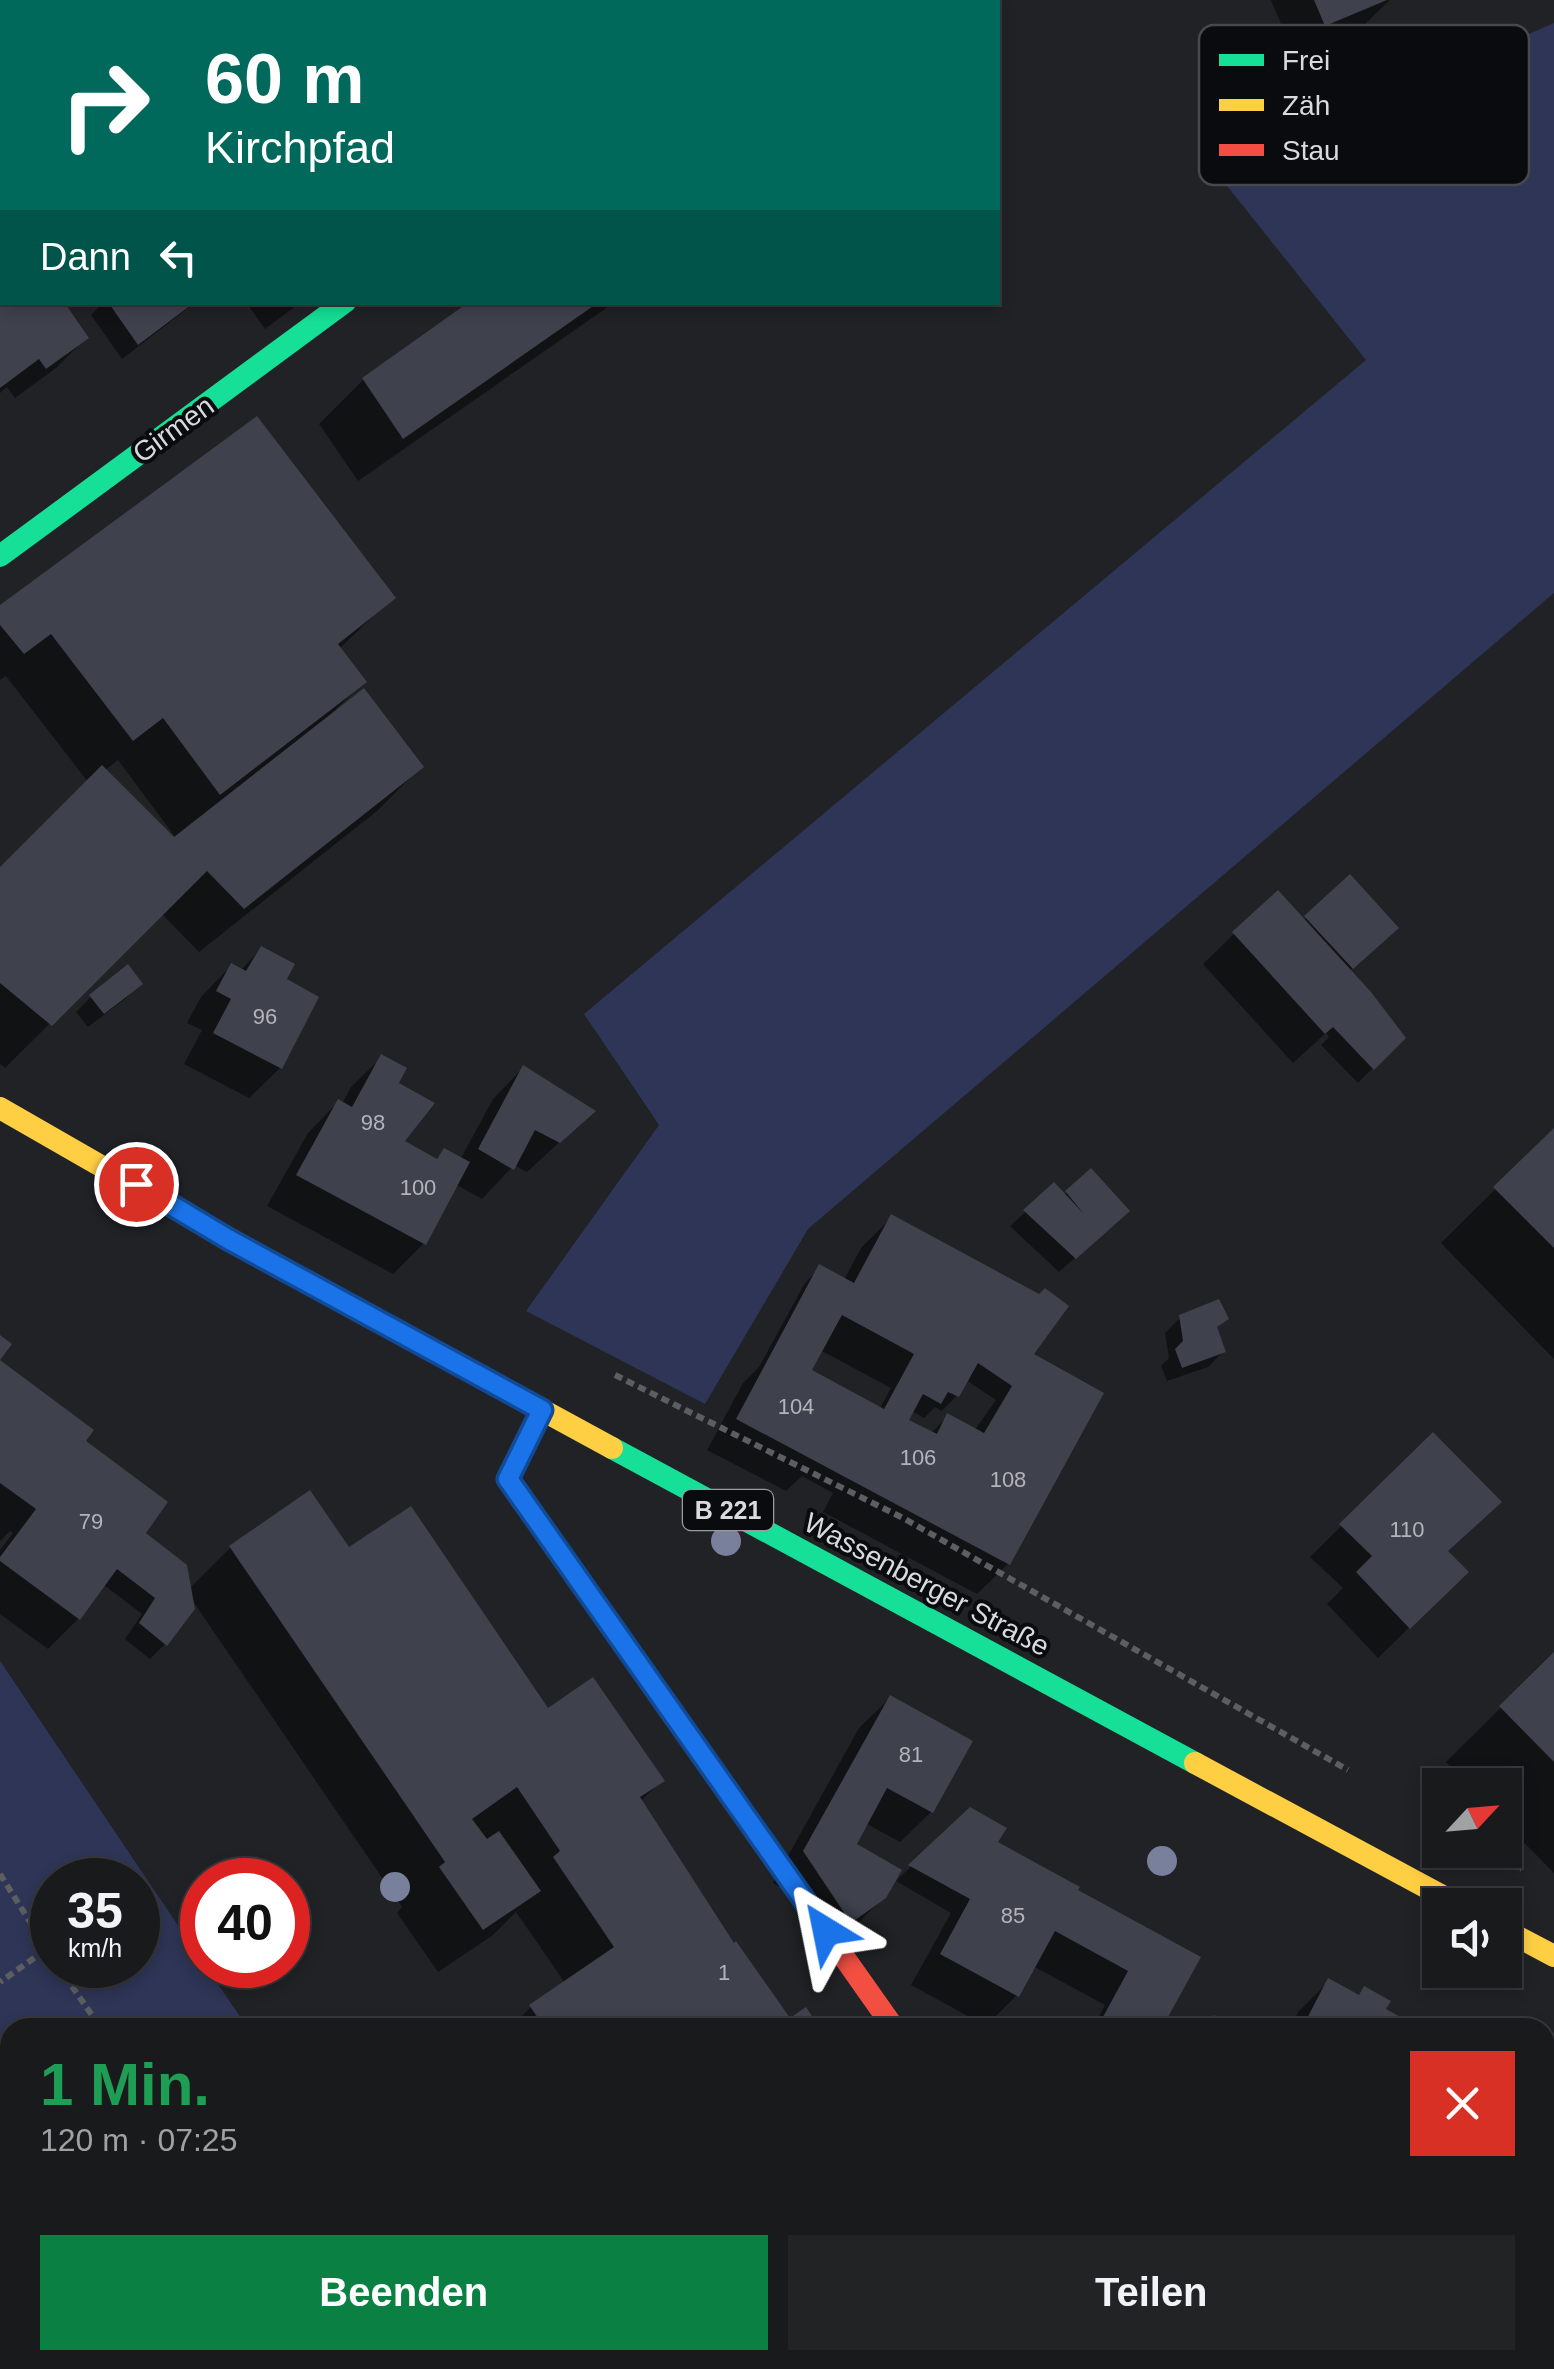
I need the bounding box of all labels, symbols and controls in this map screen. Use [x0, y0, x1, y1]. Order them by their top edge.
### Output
legend [1199, 25, 1529, 185]
icon: right [40, 40, 170, 170]
text: 60 m [205, 40, 365, 118]
text: Frei [1282, 45, 1330, 76]
text: Zäh [1282, 90, 1330, 121]
text: Kirchpfad [205, 122, 395, 173]
text: Stau [1282, 135, 1340, 166]
icon: left [151, 230, 206, 285]
text: Dann [40, 236, 131, 278]
street label: Girmen [127, 390, 220, 469]
house number: 96 [253, 1004, 277, 1029]
house number: 98 [361, 1110, 385, 1135]
pin [94, 1142, 179, 1227]
icon: arrive [109, 1157, 164, 1212]
house number: 100 [400, 1175, 436, 1200]
house number: 104 [778, 1394, 814, 1419]
house number: 106 [900, 1445, 936, 1470]
house number: 108 [990, 1467, 1026, 1492]
road number: B 221 [683, 1490, 773, 1530]
street label: Wassenberger Straße [799, 1507, 1055, 1662]
house number: 79 [79, 1509, 103, 1534]
house number: 110 [1389, 1517, 1425, 1542]
house number: 81 [899, 1742, 923, 1767]
north arrow [1422, 1768, 1522, 1868]
map controls [1422, 1768, 1522, 1988]
speed limit sign: 40 [180, 1858, 310, 1988]
position arrow [774, 1879, 878, 1983]
text: 35 [67, 1883, 123, 1939]
button: sound [1422, 1888, 1522, 1988]
house number: 85 [1001, 1903, 1025, 1928]
text: km/h [68, 1934, 122, 1962]
house number: 1 [718, 1960, 730, 1985]
text: 1 Min. [40, 2051, 210, 2118]
button: close [1410, 2051, 1515, 2156]
text: 120 m · 07:25 [40, 2122, 237, 2158]
button: Beenden [40, 2235, 768, 2350]
button: Teilen [788, 2235, 1515, 2350]

